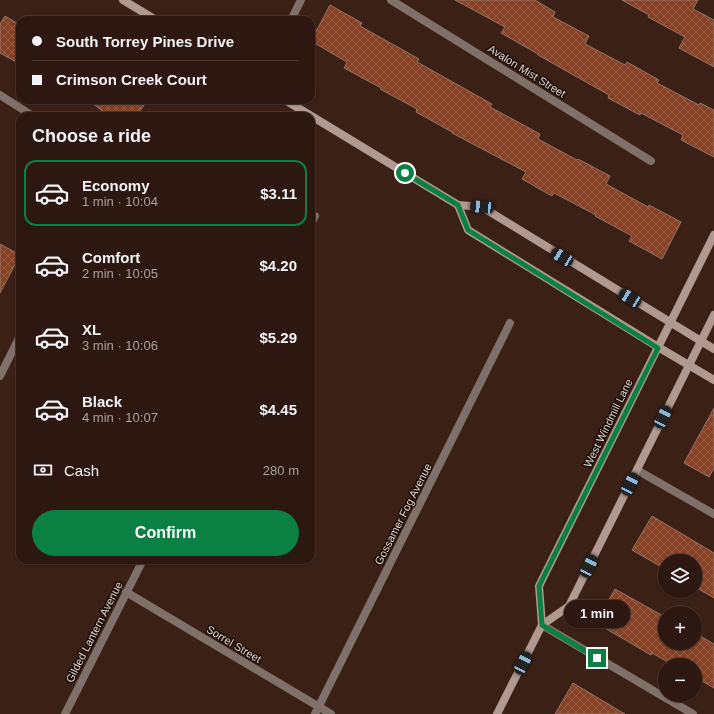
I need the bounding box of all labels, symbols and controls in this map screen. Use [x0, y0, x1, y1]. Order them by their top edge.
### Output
text: South Torrey Pines Drive [56, 33, 234, 50]
street label: Avalon Mist Street [486, 42, 568, 100]
text: Crimson Creek Court [56, 71, 207, 88]
text: Choose a ride [32, 126, 151, 146]
route start [396, 164, 414, 182]
icon: car [34, 175, 70, 211]
text: Economy [82, 177, 150, 194]
text: $3.11 [260, 185, 297, 202]
text: 1 min · 10:04 [82, 194, 158, 209]
car [470, 200, 494, 214]
car [549, 246, 575, 268]
icon: car [34, 247, 70, 283]
text: Comfort [82, 249, 140, 266]
text: $4.20 [259, 257, 297, 274]
text: 2 min · 10:05 [82, 266, 158, 281]
car [617, 287, 643, 309]
icon: car [34, 319, 70, 355]
text: XL [82, 321, 101, 338]
text: $5.29 [259, 329, 297, 346]
text: 3 min · 10:06 [82, 338, 158, 353]
street label: West Windmill Lane [581, 377, 635, 469]
icon: car [34, 391, 70, 427]
text: Black [82, 393, 122, 410]
text: $4.45 [259, 401, 297, 418]
car [652, 404, 674, 430]
text: 4 min · 10:07 [82, 410, 158, 425]
icon: cash [32, 459, 54, 481]
street label: Gossamer Fog Avenue [372, 461, 434, 567]
text: Cash [64, 462, 99, 479]
text: 280 m [263, 463, 299, 478]
car [619, 471, 641, 497]
button: Confirm [32, 510, 299, 556]
car [578, 553, 600, 579]
map controls [658, 554, 702, 702]
button: layers [658, 554, 702, 598]
street label: Gilded Lantern Avenue [63, 580, 125, 684]
callout: 1 min [564, 600, 630, 628]
text: 1 min [580, 606, 614, 621]
button: + [658, 606, 702, 650]
street label: Sorrel Street [204, 623, 264, 665]
route end [588, 649, 606, 667]
car [512, 650, 534, 676]
button: − [658, 658, 702, 702]

